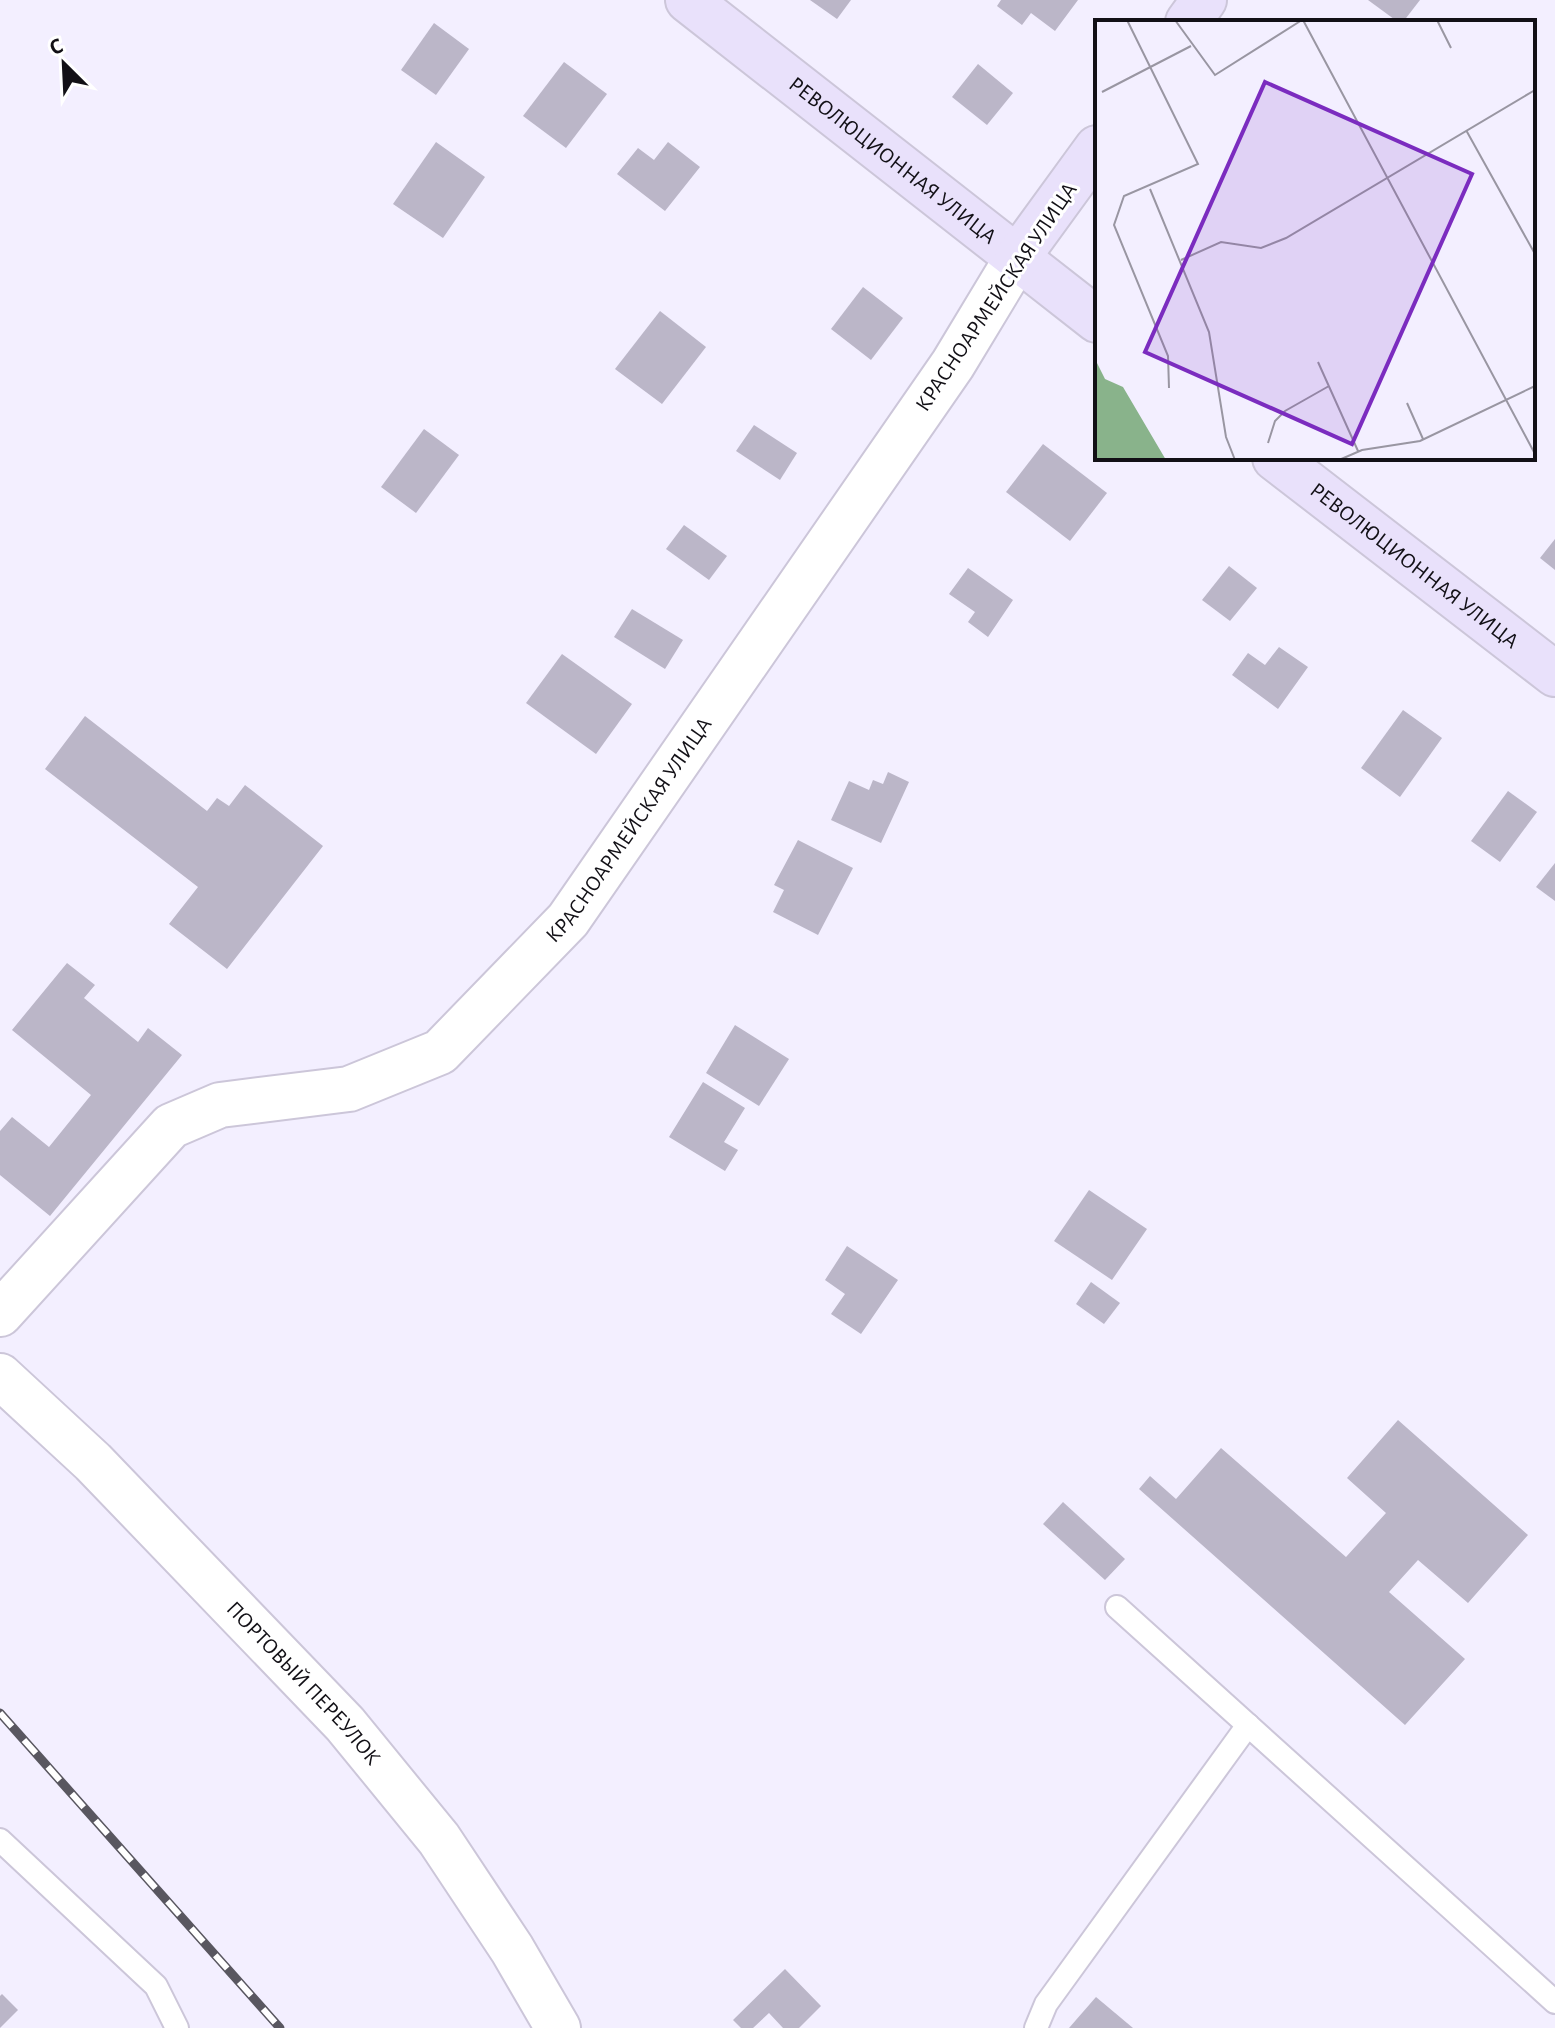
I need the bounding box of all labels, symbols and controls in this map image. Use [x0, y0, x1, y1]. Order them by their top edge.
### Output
inset map [1095, 20, 1535, 460]
north arrow [24, 24, 104, 104]
text: С [46, 34, 66, 59]
street label: РЕВОЛЮЦИОННАЯ УЛИЦА [785, 72, 1001, 248]
street label: КРАСНОАРМЕЙСКАЯ УЛИЦА [911, 179, 1081, 415]
street label: РЕВОЛЮЦИОННАЯ УЛИЦА [1306, 478, 1523, 653]
street label: КРАСНОАРМЕЙСКАЯ УЛИЦА [541, 713, 716, 947]
street label: ПОРТОВЫЙ ПЕРЕУЛОК [222, 1597, 385, 1769]

